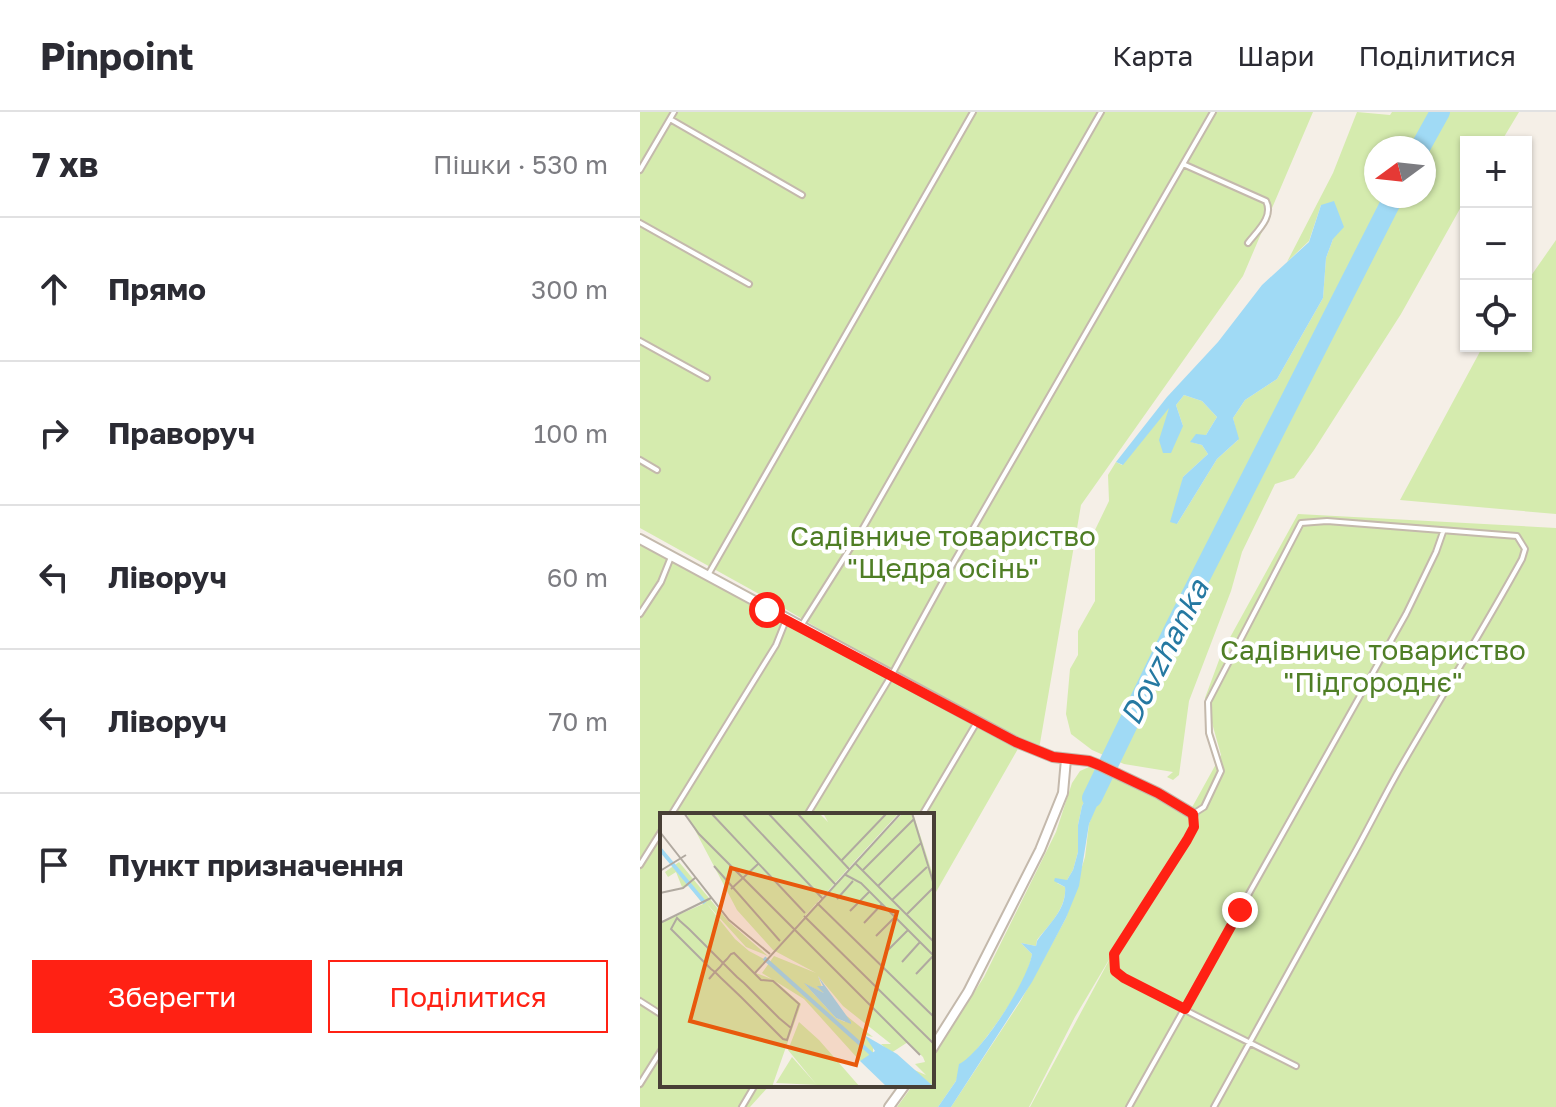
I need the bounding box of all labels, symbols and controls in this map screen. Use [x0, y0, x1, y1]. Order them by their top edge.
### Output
text: Pinpoint [40, 33, 194, 78]
text: Карта [1112, 39, 1193, 72]
text: Шари [1237, 39, 1315, 72]
text: Поділитися [1359, 39, 1516, 72]
north arrow [1364, 136, 1436, 208]
map controls [1460, 136, 1532, 352]
button: + [1460, 136, 1532, 208]
text: 7 хв [32, 144, 98, 184]
text: Пішки · 530 m [433, 149, 608, 180]
button: − [1460, 208, 1532, 280]
icon: ahead [32, 267, 76, 311]
text: Прямо [108, 271, 206, 307]
text: 300 m [531, 274, 608, 305]
button: locate [1460, 280, 1532, 352]
icon: right [32, 411, 76, 455]
text: Праворуч [108, 415, 255, 451]
text: 100 m [534, 418, 608, 449]
park label: Садівниче товариство "Щедра осінь" [790, 519, 1096, 584]
icon: left [32, 555, 76, 599]
text: Ліворуч [108, 559, 227, 595]
text: 60 m [547, 562, 608, 593]
water label: Dovzhanka [1112, 573, 1216, 731]
route start [749, 592, 785, 628]
park label: Садівниче товариство "Підгороднє" [1220, 633, 1526, 698]
icon: left [32, 699, 76, 743]
text: Ліворуч [108, 703, 227, 739]
text: 70 m [549, 706, 608, 737]
inset map [660, 813, 934, 1087]
icon: arrive [32, 843, 76, 887]
text: Пункт призначення [108, 847, 404, 883]
route end [1222, 892, 1258, 928]
button: Зберегти [32, 960, 312, 1033]
button: Поділитися [328, 960, 608, 1033]

